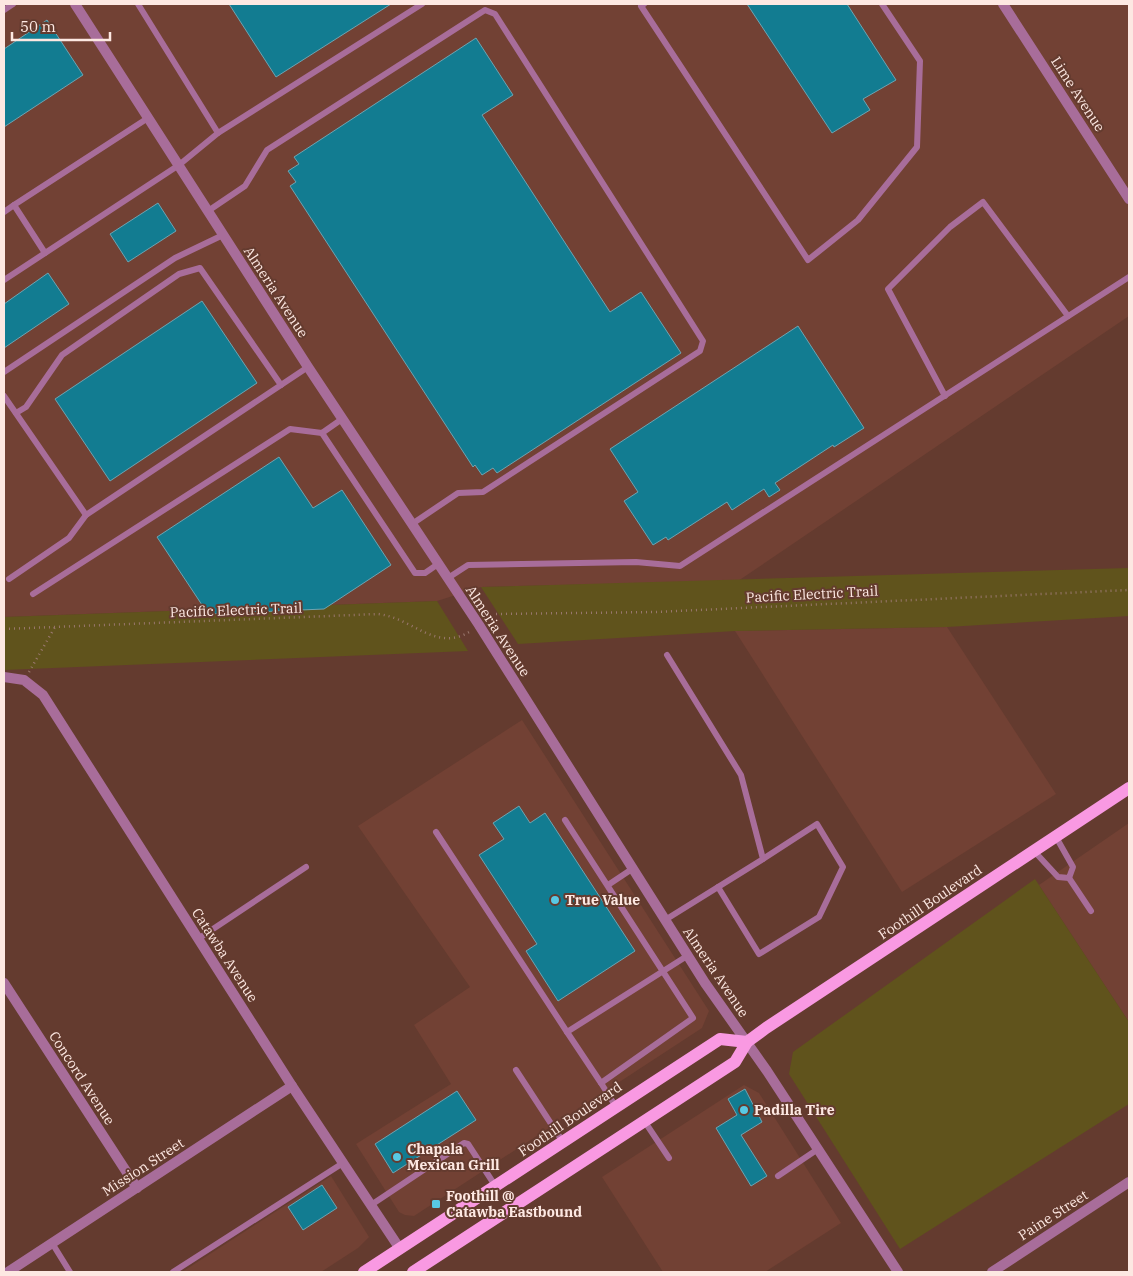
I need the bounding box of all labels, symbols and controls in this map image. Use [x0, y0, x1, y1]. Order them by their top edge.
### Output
scale bar [12, 10, 110, 42]
text: 50 m [20, 17, 56, 36]
street label: Lime Avenue [1047, 53, 1109, 135]
street label: Almeria Avenue [240, 243, 312, 341]
street label: Almeria Avenue [462, 582, 534, 680]
street label: Pacific Electric Trail [745, 582, 879, 606]
street label: Pacific Electric Trail [169, 599, 303, 621]
street label: Foothill Boulevard [875, 860, 986, 943]
place label: True Value [565, 891, 640, 909]
marker: True Value [549, 894, 561, 906]
street label: Catawba Avenue [188, 905, 262, 1005]
street label: Almeria Avenue [679, 923, 753, 1021]
street label: Concord Avenue [45, 1028, 119, 1128]
street label: Foothill Boulevard [515, 1077, 626, 1160]
place label: Padilla Tire [754, 1101, 835, 1119]
marker: Padilla Tire [738, 1104, 750, 1116]
street label: Mission Street [99, 1134, 187, 1200]
place label: Chapala Mexican Grill [407, 1140, 500, 1174]
marker: Chapala Mexican Grill [391, 1151, 403, 1163]
street label: Paine Street [1015, 1186, 1091, 1244]
place label: Foothill @ Catawba Eastbound [446, 1187, 582, 1221]
marker: Foothill @ Catawba Eastbound [430, 1198, 442, 1210]

